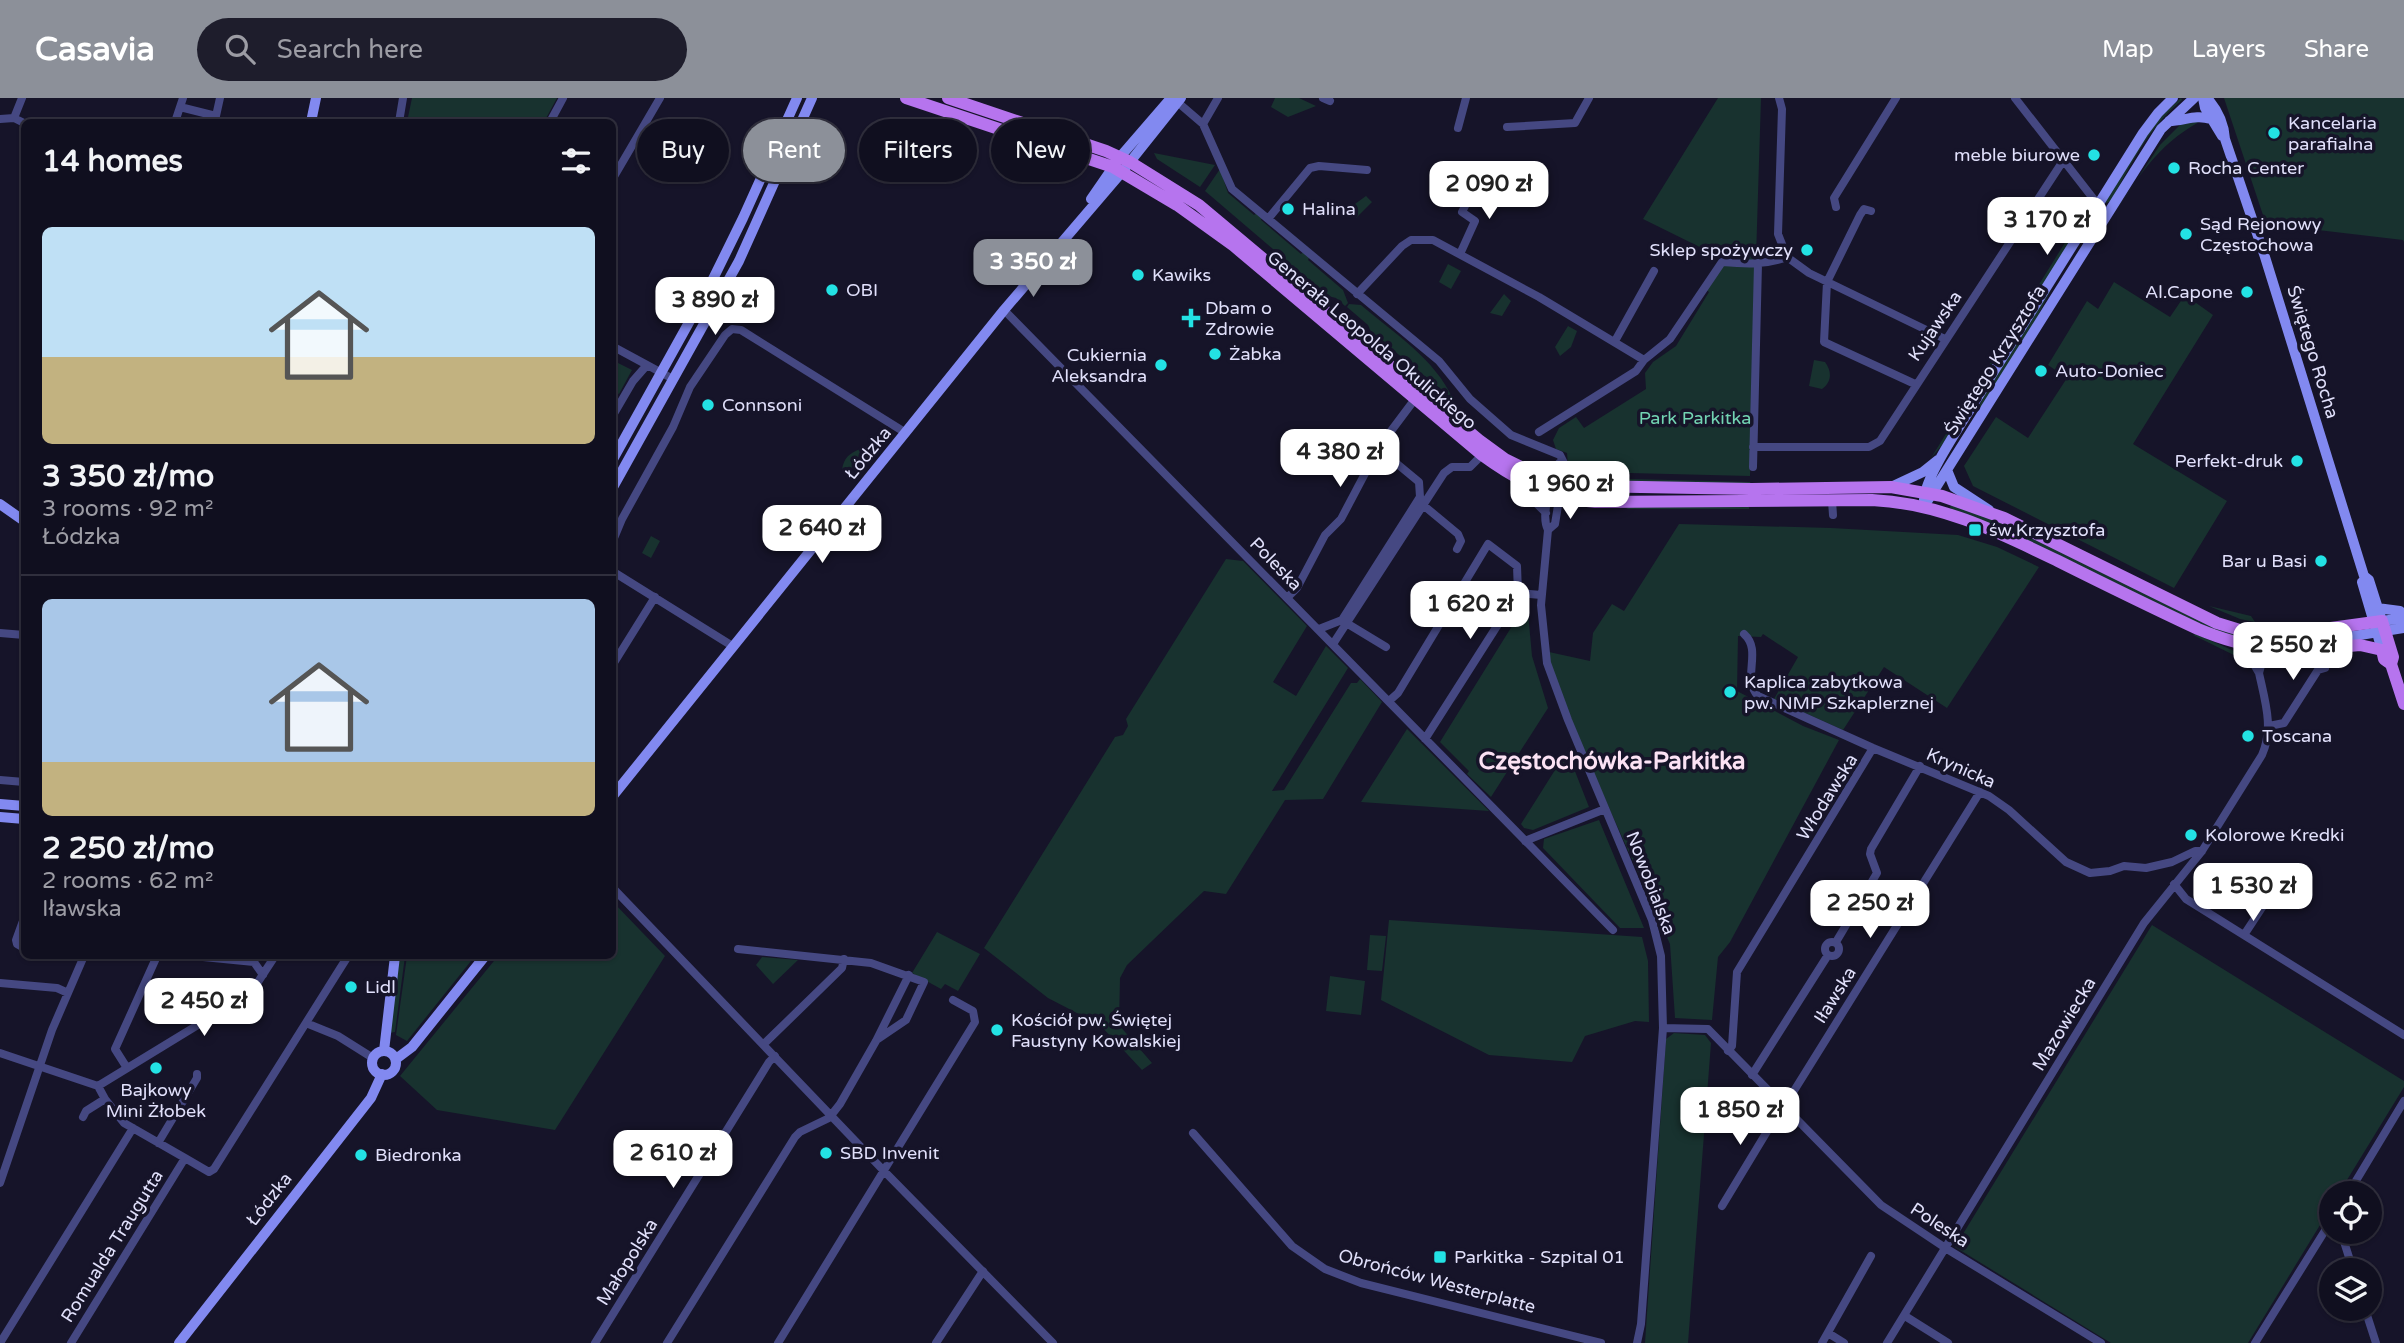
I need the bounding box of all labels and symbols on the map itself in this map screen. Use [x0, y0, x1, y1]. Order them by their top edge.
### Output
place label: Kancelaria parafialna [2288, 112, 2377, 155]
marker: Kancelaria parafialna [2266, 125, 2282, 141]
place label: meble biurowe [1954, 144, 2080, 166]
marker: meble biurowe [2086, 147, 2102, 163]
place label: Rocha Center [2188, 157, 2304, 179]
marker: Rocha Center [2166, 160, 2182, 176]
pin: 2 090 zł [1417, 162, 1561, 221]
place label: Halina [1302, 198, 1356, 220]
pin: 3 170 zł [1975, 198, 2119, 257]
marker: Halina [1280, 201, 1296, 217]
place label: Sąd Rejonowy Częstochowa [2200, 213, 2322, 256]
marker: Sąd Rejonowy Częstochowa [2178, 226, 2194, 242]
place label: Sklep spożywczy [1650, 239, 1793, 261]
pin: 3 350 zł [961, 240, 1105, 299]
marker: Sklep spożywczy [1799, 242, 1815, 258]
street label: Generała Leopolda Okulickiego [1263, 246, 1481, 434]
place label: Kawiks [1152, 264, 1211, 286]
marker: Kawiks [1130, 267, 1146, 283]
pin: 3 890 zł [643, 278, 787, 337]
place label: OBI [846, 279, 878, 301]
street label: Świętego Krzysztofa [1940, 281, 2050, 439]
place label: Al.Capone [2145, 281, 2233, 303]
marker: OBI [824, 282, 840, 298]
street label: Świętego Rocha [2282, 283, 2344, 421]
marker: Al.Capone [2239, 284, 2255, 300]
street label: Kujawska [1903, 287, 1967, 365]
place label: Dbam o Zdrowie [1205, 297, 1274, 340]
marker: Dbam o Zdrowie [1183, 310, 1199, 326]
place label: Żabka [1229, 343, 1282, 365]
place label: Cukiernia Aleksandra [1051, 344, 1147, 387]
marker: Żabka [1207, 346, 1223, 362]
marker: Cukiernia Aleksandra [1153, 357, 1169, 373]
place label: Auto-Doniec [2055, 360, 2164, 382]
marker: Auto-Doniec [2033, 363, 2049, 379]
place label: Connsoni [722, 394, 802, 416]
marker: Connsoni [700, 397, 716, 413]
park label: Park Parkitka [1639, 407, 1751, 429]
street label: Łódzka [840, 422, 896, 484]
pin: 4 380 zł [1268, 430, 1412, 489]
place label: Perfekt-druk [2174, 450, 2283, 472]
marker: Perfekt-druk [2289, 453, 2305, 469]
pin: 1 960 zł [1498, 462, 1642, 521]
pin: 2 640 zł [750, 505, 894, 565]
place label: św.Krzysztofa [1989, 519, 2105, 541]
marker: św.Krzysztofa [1967, 522, 1983, 538]
street label: Poleska [1245, 533, 1307, 595]
place label: Bar u Basi [2221, 550, 2307, 572]
marker: Bar u Basi [2313, 553, 2329, 569]
pin: 1 620 zł [1398, 582, 1542, 641]
pin: 2 550 zł [2221, 622, 2365, 682]
place label: Kaplica zabytkowa pw. NMP Szkaplerznej [1744, 671, 1934, 714]
marker: Kaplica zabytkowa pw. NMP Szkaplerznej [1722, 684, 1738, 700]
place label: Toscana [2262, 725, 2332, 747]
marker: Toscana [2240, 728, 2256, 744]
street label: Krynicka [1923, 743, 1999, 793]
district label: Częstochówka-Parkitka [1479, 747, 1745, 776]
street label: Włodawska [1792, 750, 1862, 844]
place label: Kolorowe Kredki [2205, 824, 2344, 846]
marker: Kolorowe Kredki [2183, 827, 2199, 843]
street label: Nowobialska [1621, 828, 1681, 938]
pin: 1 530 zł [2181, 864, 2325, 923]
pin: 2 250 zł [1798, 880, 1942, 940]
street label: Iławska [1809, 963, 1861, 1027]
street label: Mazowiecka [2027, 973, 2101, 1075]
place label: Lidl [365, 976, 396, 998]
pin: 2 450 zł [132, 978, 276, 1038]
marker: Lidl [343, 979, 359, 995]
place label: Kościół pw. Świętej Faustyny Kowalskiej [1011, 1009, 1181, 1052]
marker: Kościół pw. Świętej Faustyny Kowalskiej [989, 1022, 1005, 1038]
marker: Bajkowy Mini Żłobek [148, 1060, 164, 1076]
place label: Bajkowy Mini Żłobek [106, 1079, 206, 1122]
pin: 1 850 zł [1668, 1088, 1812, 1147]
pin: 2 610 zł [601, 1130, 745, 1190]
place label: SBD Invenit [840, 1142, 940, 1164]
place label: Biedronka [375, 1144, 462, 1166]
marker: SBD Invenit [818, 1145, 834, 1161]
marker: Biedronka [353, 1147, 369, 1163]
street label: Romualda Traugutta [56, 1166, 168, 1326]
street label: Łódzka [241, 1168, 297, 1230]
street label: Poleska [1906, 1198, 1974, 1252]
street label: Małopolska [592, 1214, 662, 1310]
street label: Obrońców Westerplatte [1336, 1244, 1538, 1318]
place label: Parkitka - Szpital 01 [1454, 1246, 1625, 1268]
marker: Parkitka - Szpital 01 [1432, 1249, 1448, 1265]

